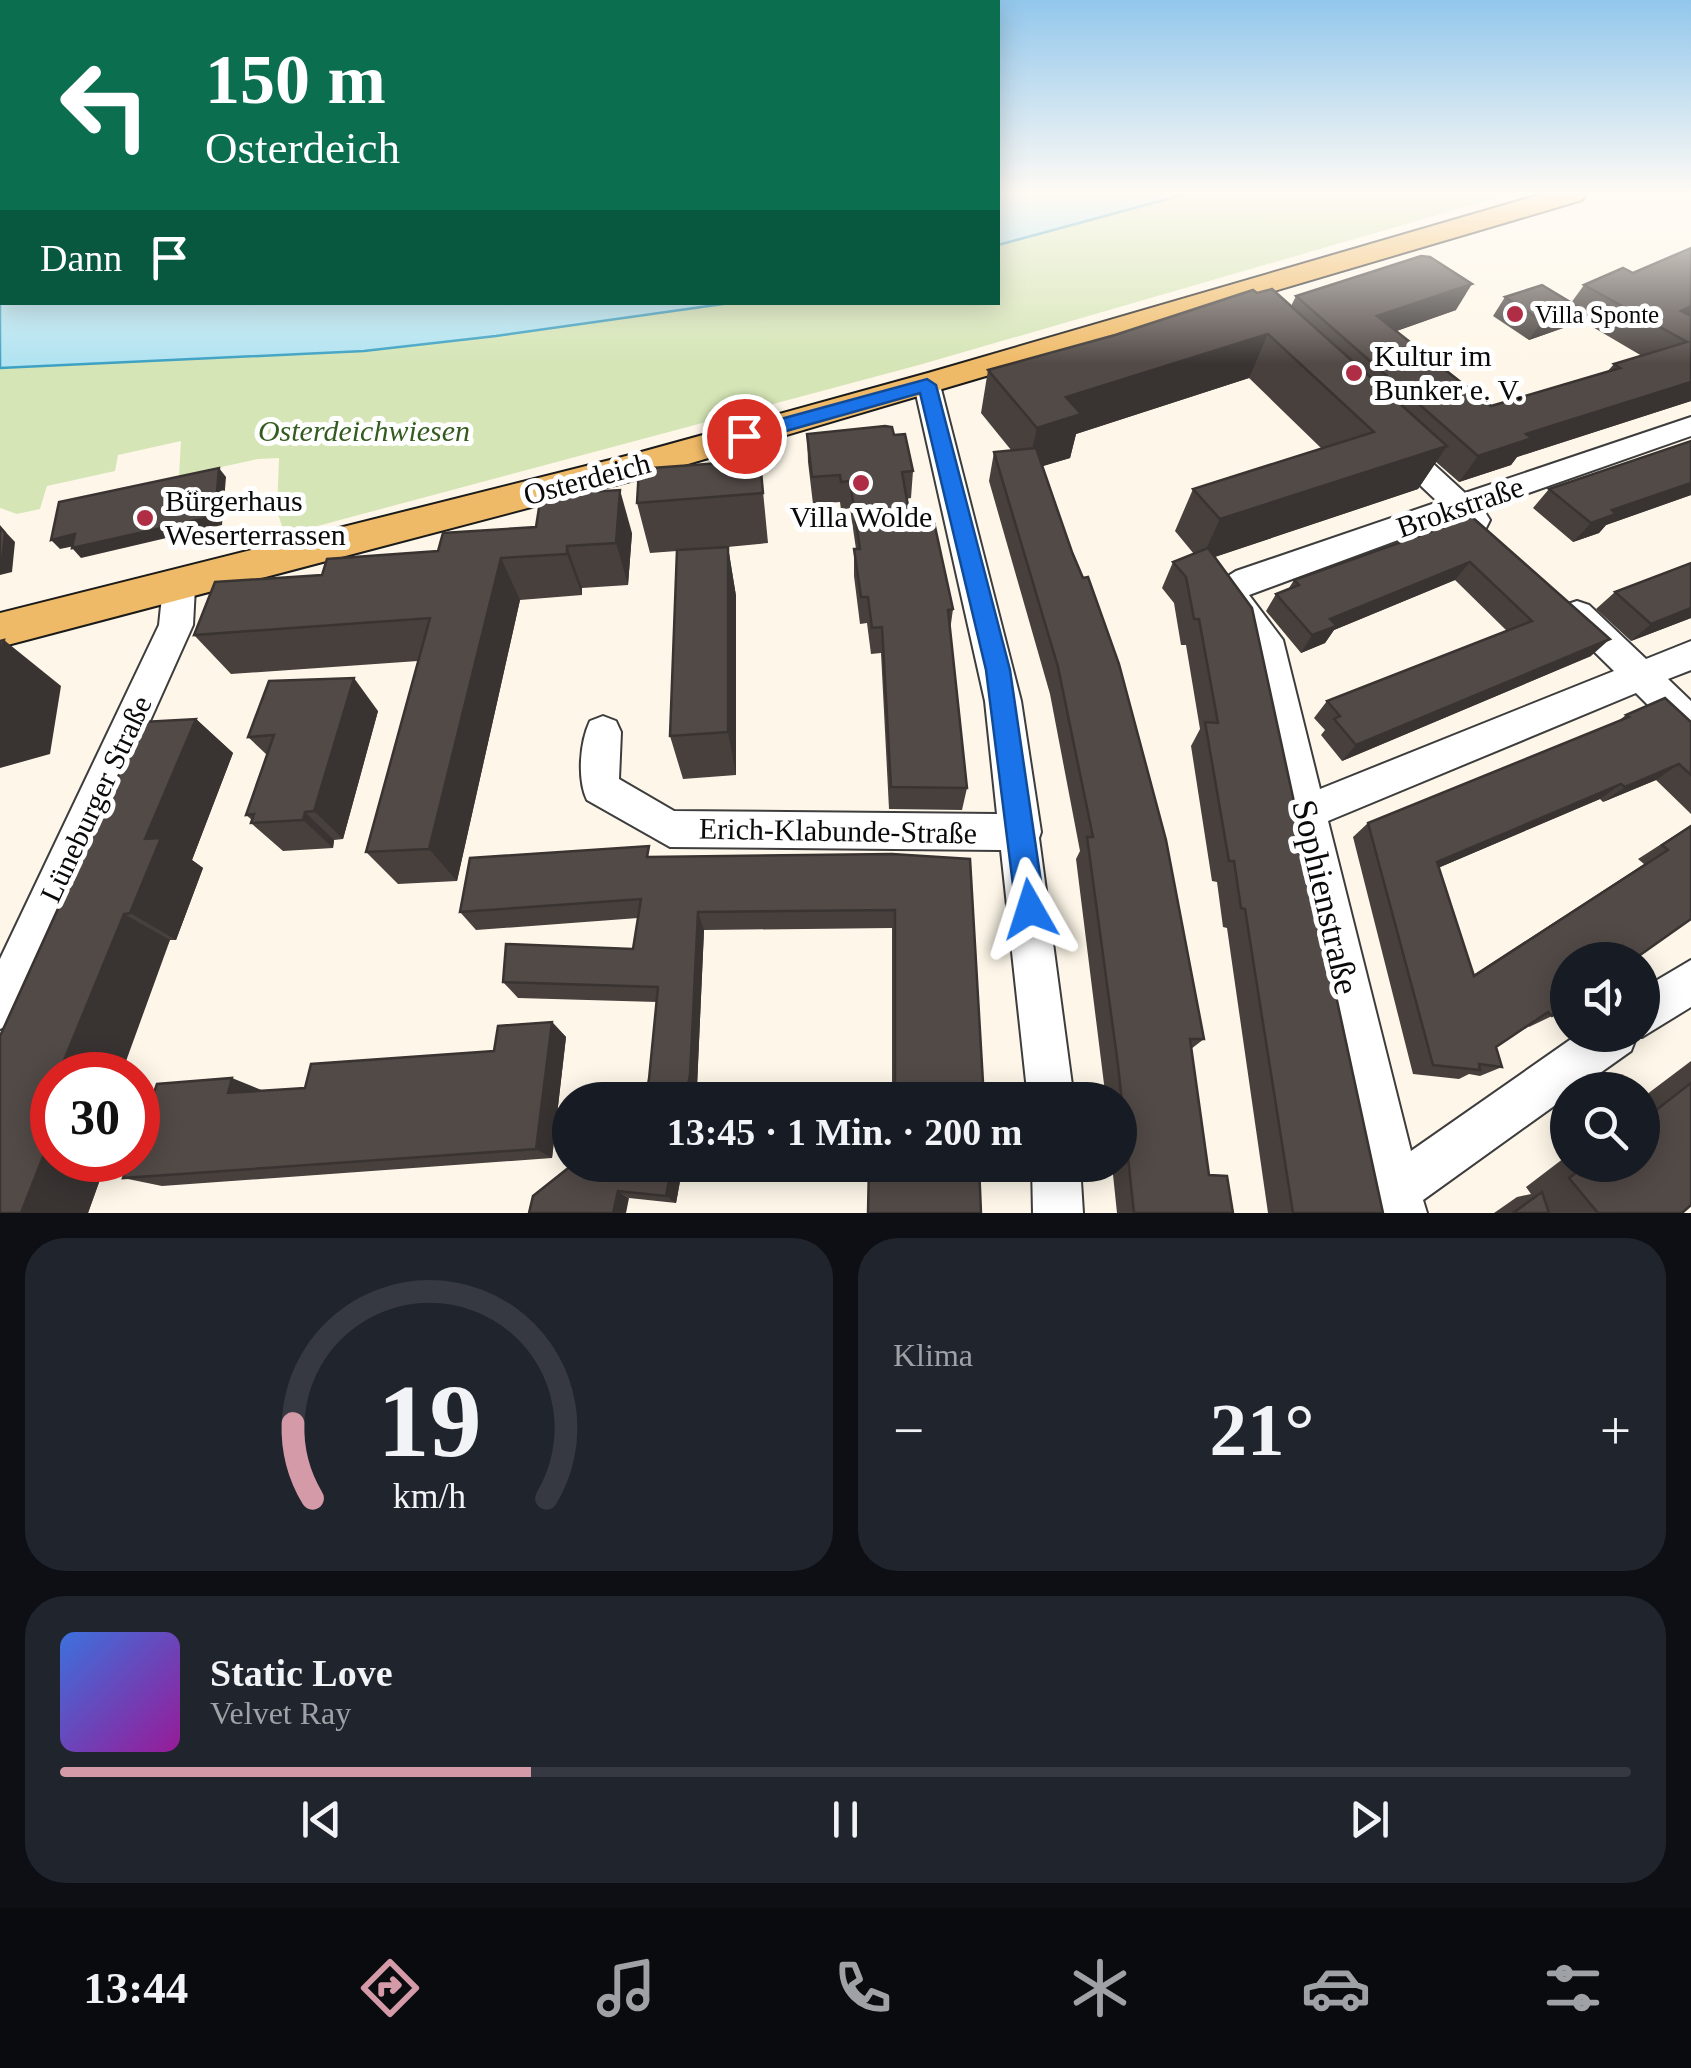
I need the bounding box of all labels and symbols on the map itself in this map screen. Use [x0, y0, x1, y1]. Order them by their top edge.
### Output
place label: Villa Sponte [1535, 301, 1659, 328]
marker: Villa Sponte [1504, 303, 1526, 325]
place label: Kultur im Bunker e. V. [1374, 339, 1523, 406]
marker: Kultur im Bunker e. V. [1343, 362, 1365, 384]
pin [702, 394, 787, 479]
park label: Osterdeichwiesen [258, 414, 470, 447]
street label: Osterdeich [520, 446, 654, 511]
street label: Brokstraße [1392, 469, 1527, 544]
marker: Villa Wolde [850, 472, 872, 494]
place label: Bürgerhaus Weserterrassen [165, 484, 346, 551]
place label: Villa Wolde [790, 500, 932, 533]
marker: Bürgerhaus Weserterrassen [134, 507, 156, 529]
street label: Lüneburger Straße [33, 691, 158, 907]
street label: Sophienstraße [1284, 796, 1367, 998]
street label: Erich-Klabunde-Straße [699, 812, 977, 849]
position arrow [978, 857, 1082, 961]
speed limit sign: 30 [30, 1052, 160, 1182]

